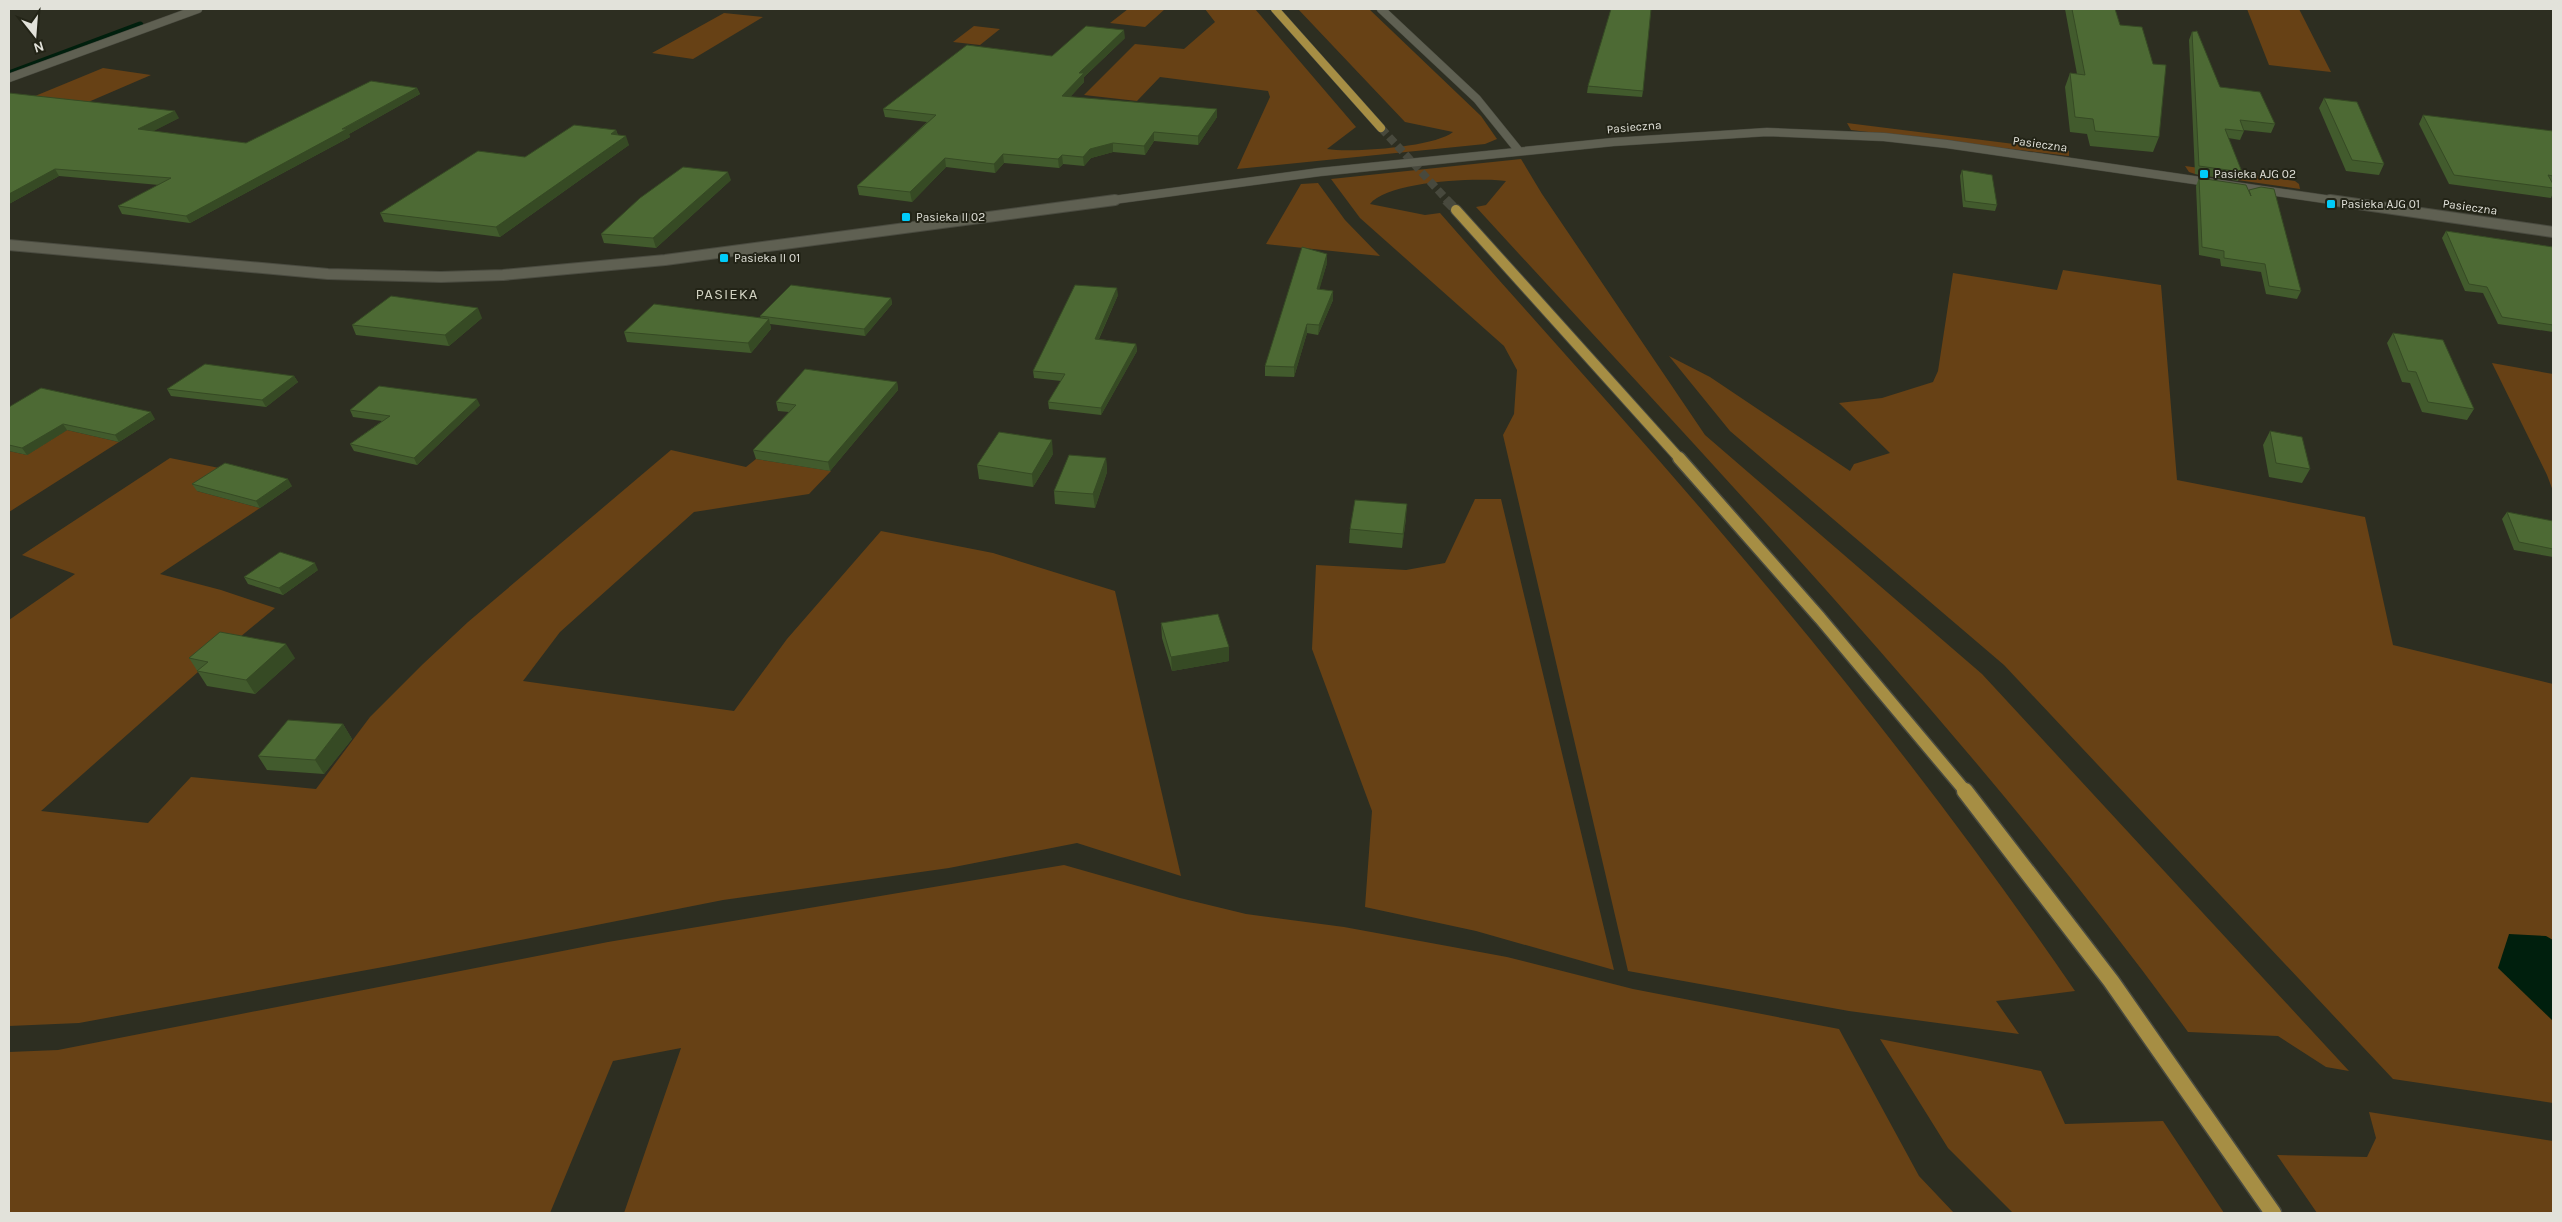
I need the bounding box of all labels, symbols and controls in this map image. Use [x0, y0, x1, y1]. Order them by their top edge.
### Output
north arrow [10, 10, 60, 60]
text: N [31, 37, 46, 57]
street label: Pasieczna [1606, 118, 1662, 136]
street label: Pasieczna [2012, 133, 2068, 155]
place label: Pasieka AJG 02 [2214, 167, 2296, 181]
marker: Pasieka AJG 02 [2198, 168, 2210, 180]
street label: Pasieczna [2442, 196, 2498, 218]
place label: Pasieka AJG 01 [2341, 197, 2420, 211]
marker: Pasieka AJG 01 [2325, 198, 2337, 210]
place label: Pasieka II 02 [916, 210, 985, 224]
marker: Pasieka II 02 [900, 211, 912, 223]
place label: Pasieka II 01 [734, 251, 800, 265]
marker: Pasieka II 01 [718, 252, 730, 264]
district label: PASIEKA [696, 285, 758, 303]

